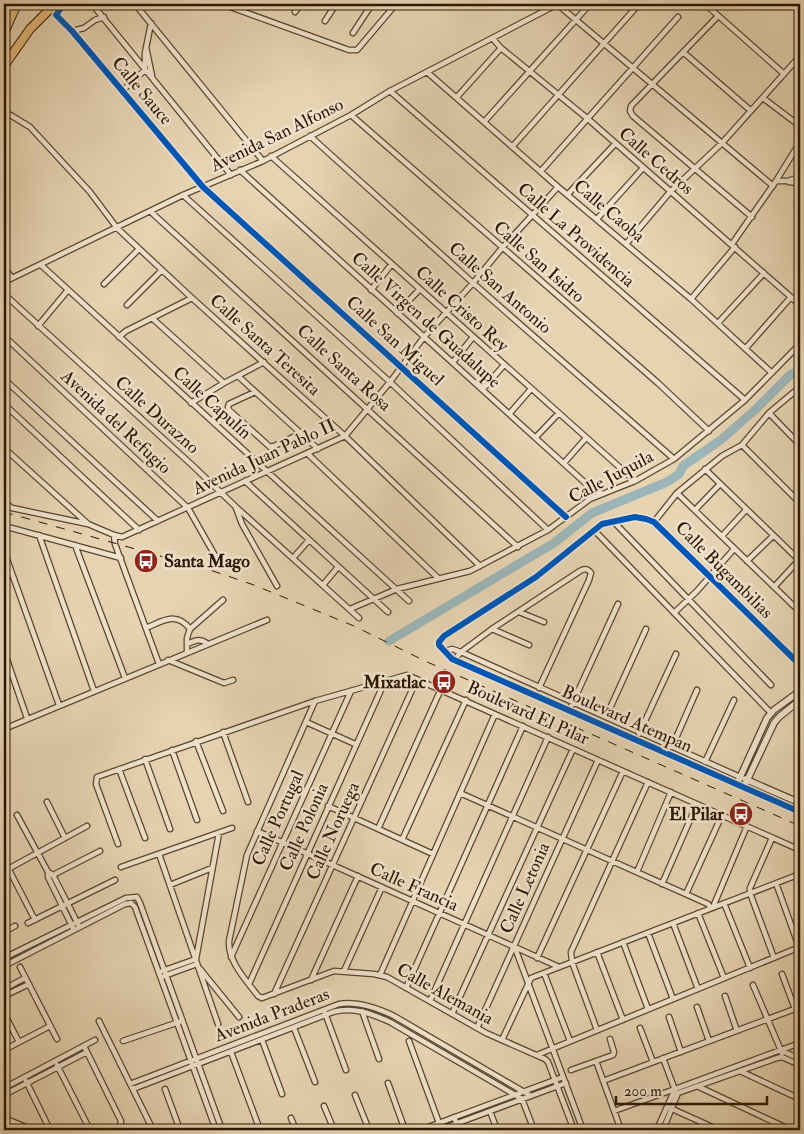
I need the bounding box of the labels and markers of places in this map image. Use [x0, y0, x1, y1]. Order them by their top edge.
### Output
bus stop icon: Santa Mago [133, 548, 159, 574]
place label: Santa Mago [164, 550, 250, 573]
bus stop icon: Mixatlac [431, 669, 457, 695]
place label: Mixatlac [362, 671, 427, 694]
bus stop icon: El Pilar [728, 801, 754, 827]
place label: El Pilar [669, 803, 724, 826]

